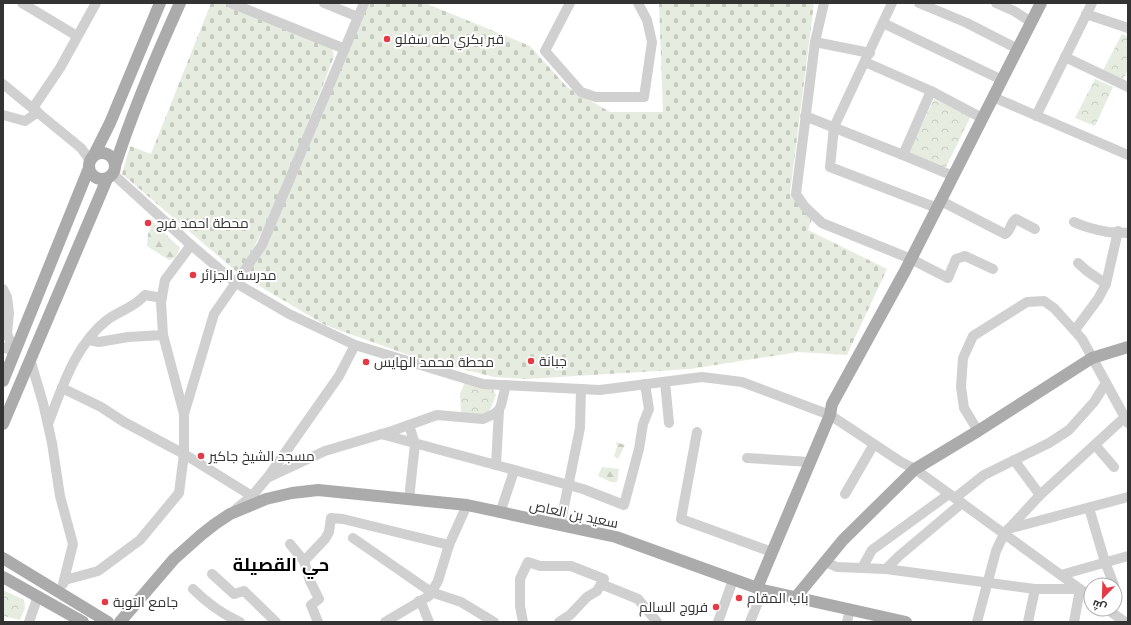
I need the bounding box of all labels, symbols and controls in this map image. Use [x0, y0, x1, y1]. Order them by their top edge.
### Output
place label: قبر بكري طه سفلو [395, 30, 504, 51]
marker: قبر بكري طه سفلو [382, 34, 392, 44]
place label: محطة احمد فرج [156, 214, 249, 232]
marker: محطة احمد فرج [143, 218, 153, 228]
place label: مدرسة الجزائر [200, 266, 276, 284]
marker: مدرسة الجزائر [188, 270, 198, 280]
place label: جبانة [539, 352, 567, 370]
place label: محطة محمد الهايس [374, 353, 494, 371]
marker: جبانة [526, 356, 536, 366]
marker: محطة محمد الهايس [361, 357, 371, 367]
place label: مسجد الشيخ جاكير [208, 447, 315, 465]
marker: مسجد الشيخ جاكير [196, 451, 206, 461]
street label: سعيد بن العاص [528, 496, 620, 532]
district label: حي القصيلة [233, 554, 329, 580]
north arrow [1083, 577, 1123, 617]
place label: باب المقام [747, 589, 809, 608]
place label: جامع التوبة [113, 593, 178, 611]
marker: باب المقام [734, 593, 744, 603]
marker: جامع التوبة [100, 597, 110, 607]
text: ش [1090, 597, 1108, 615]
place label: فروج السالم [639, 598, 708, 617]
marker: فروج السالم [711, 602, 721, 612]

